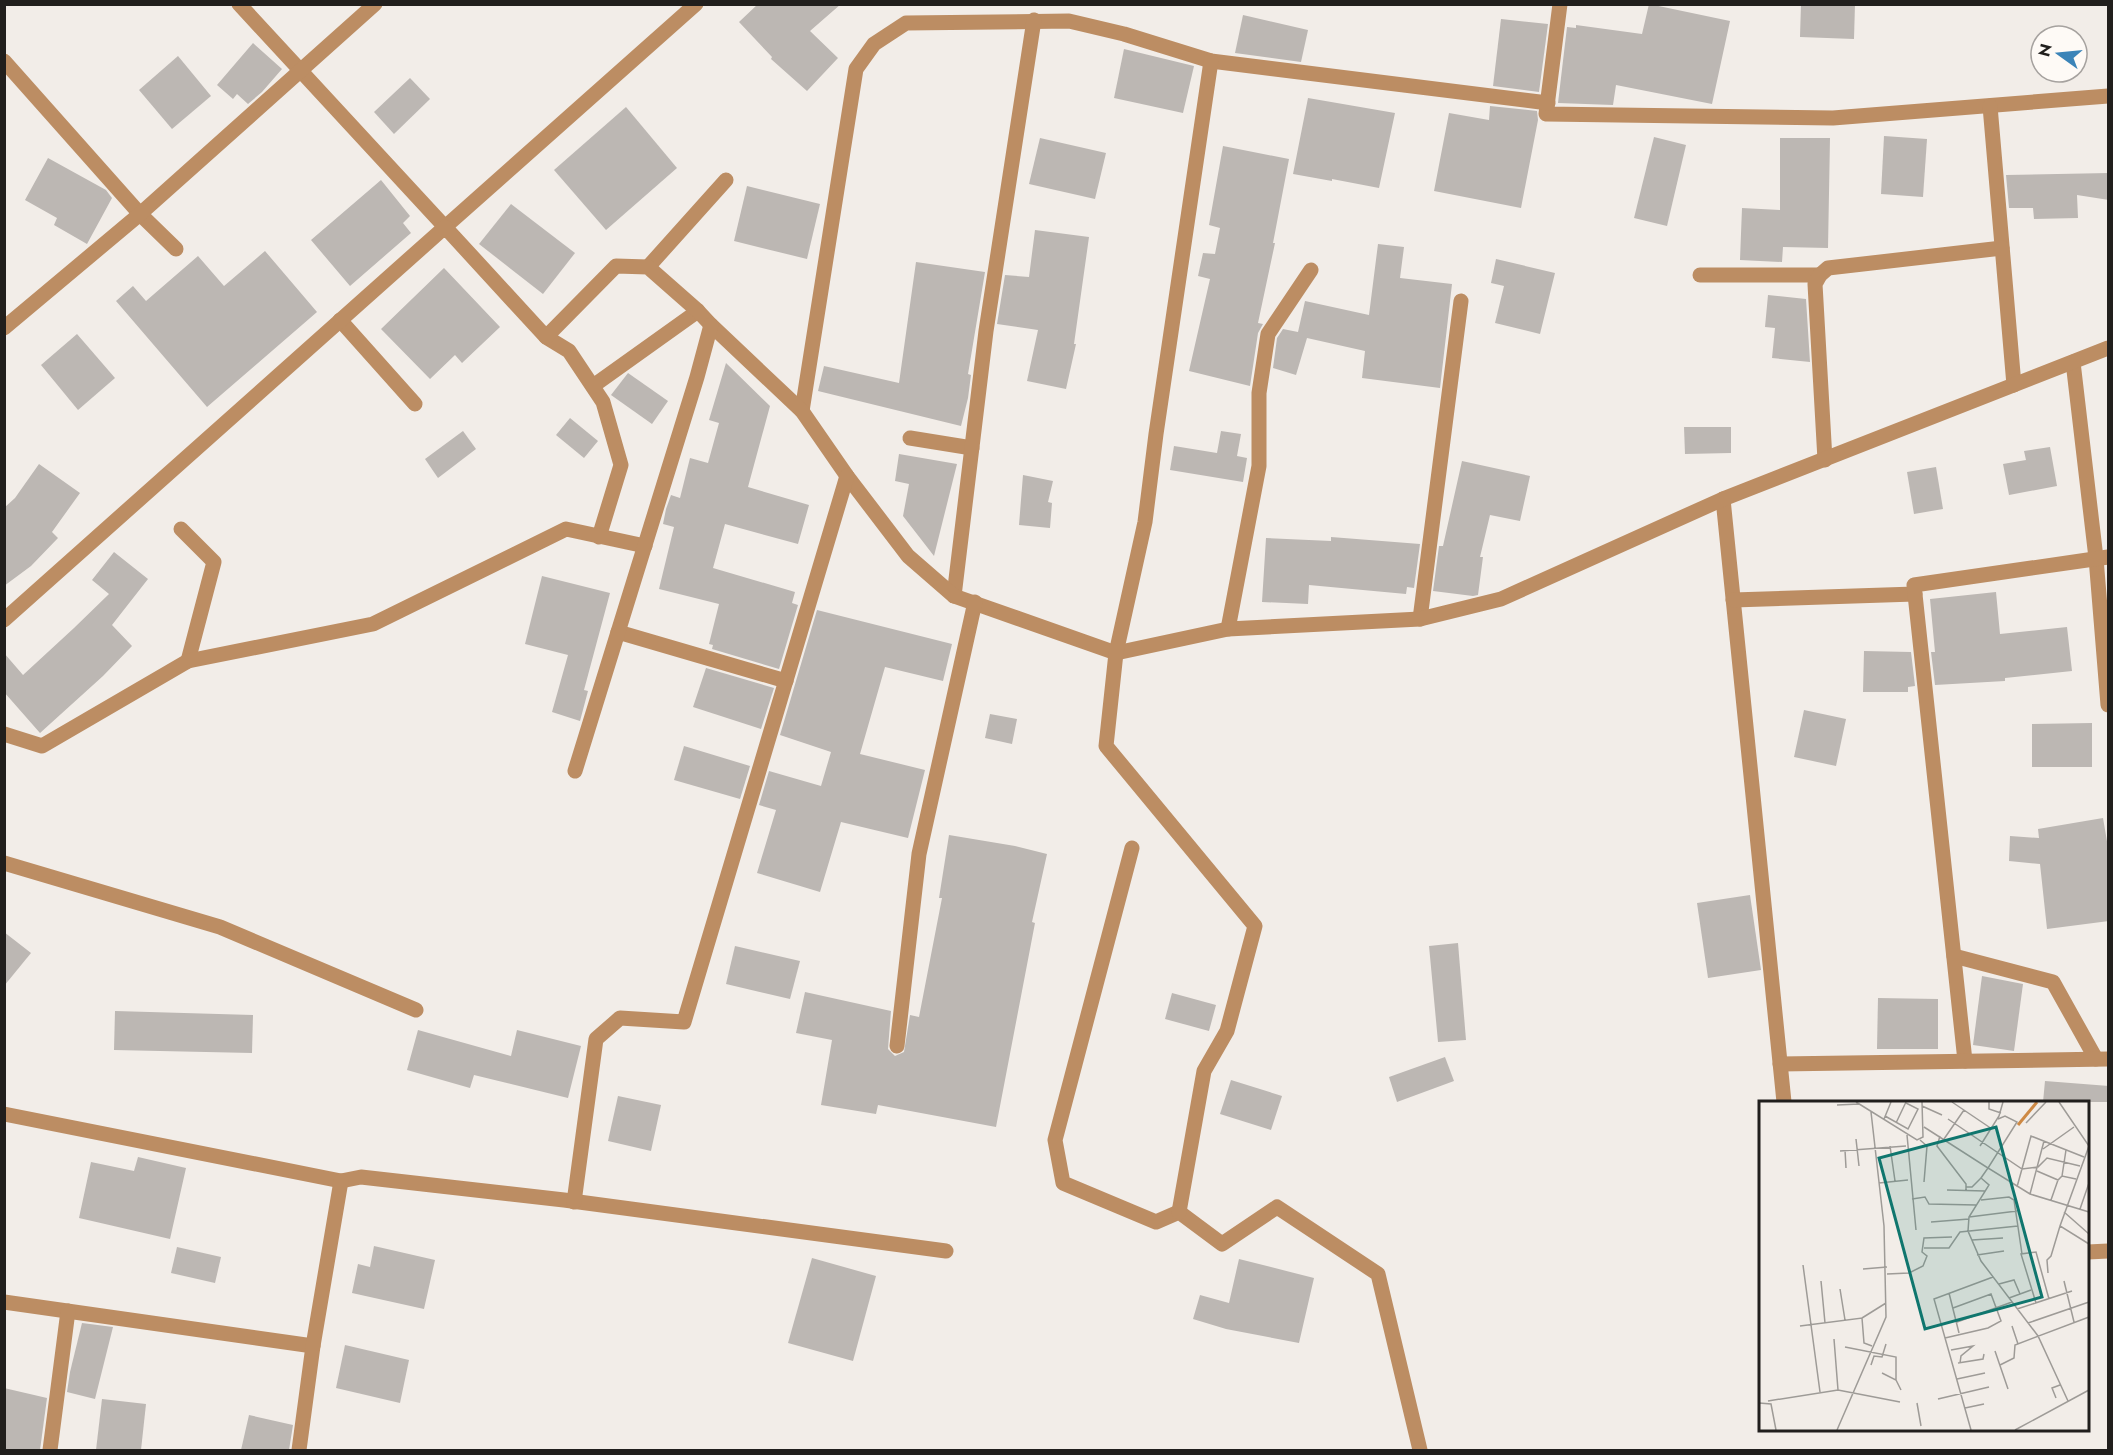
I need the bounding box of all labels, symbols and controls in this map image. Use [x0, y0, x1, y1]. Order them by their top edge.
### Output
north arrow [2029, 24, 2089, 84]
text: N [2032, 41, 2058, 59]
inset map [1759, 1101, 2089, 1431]

